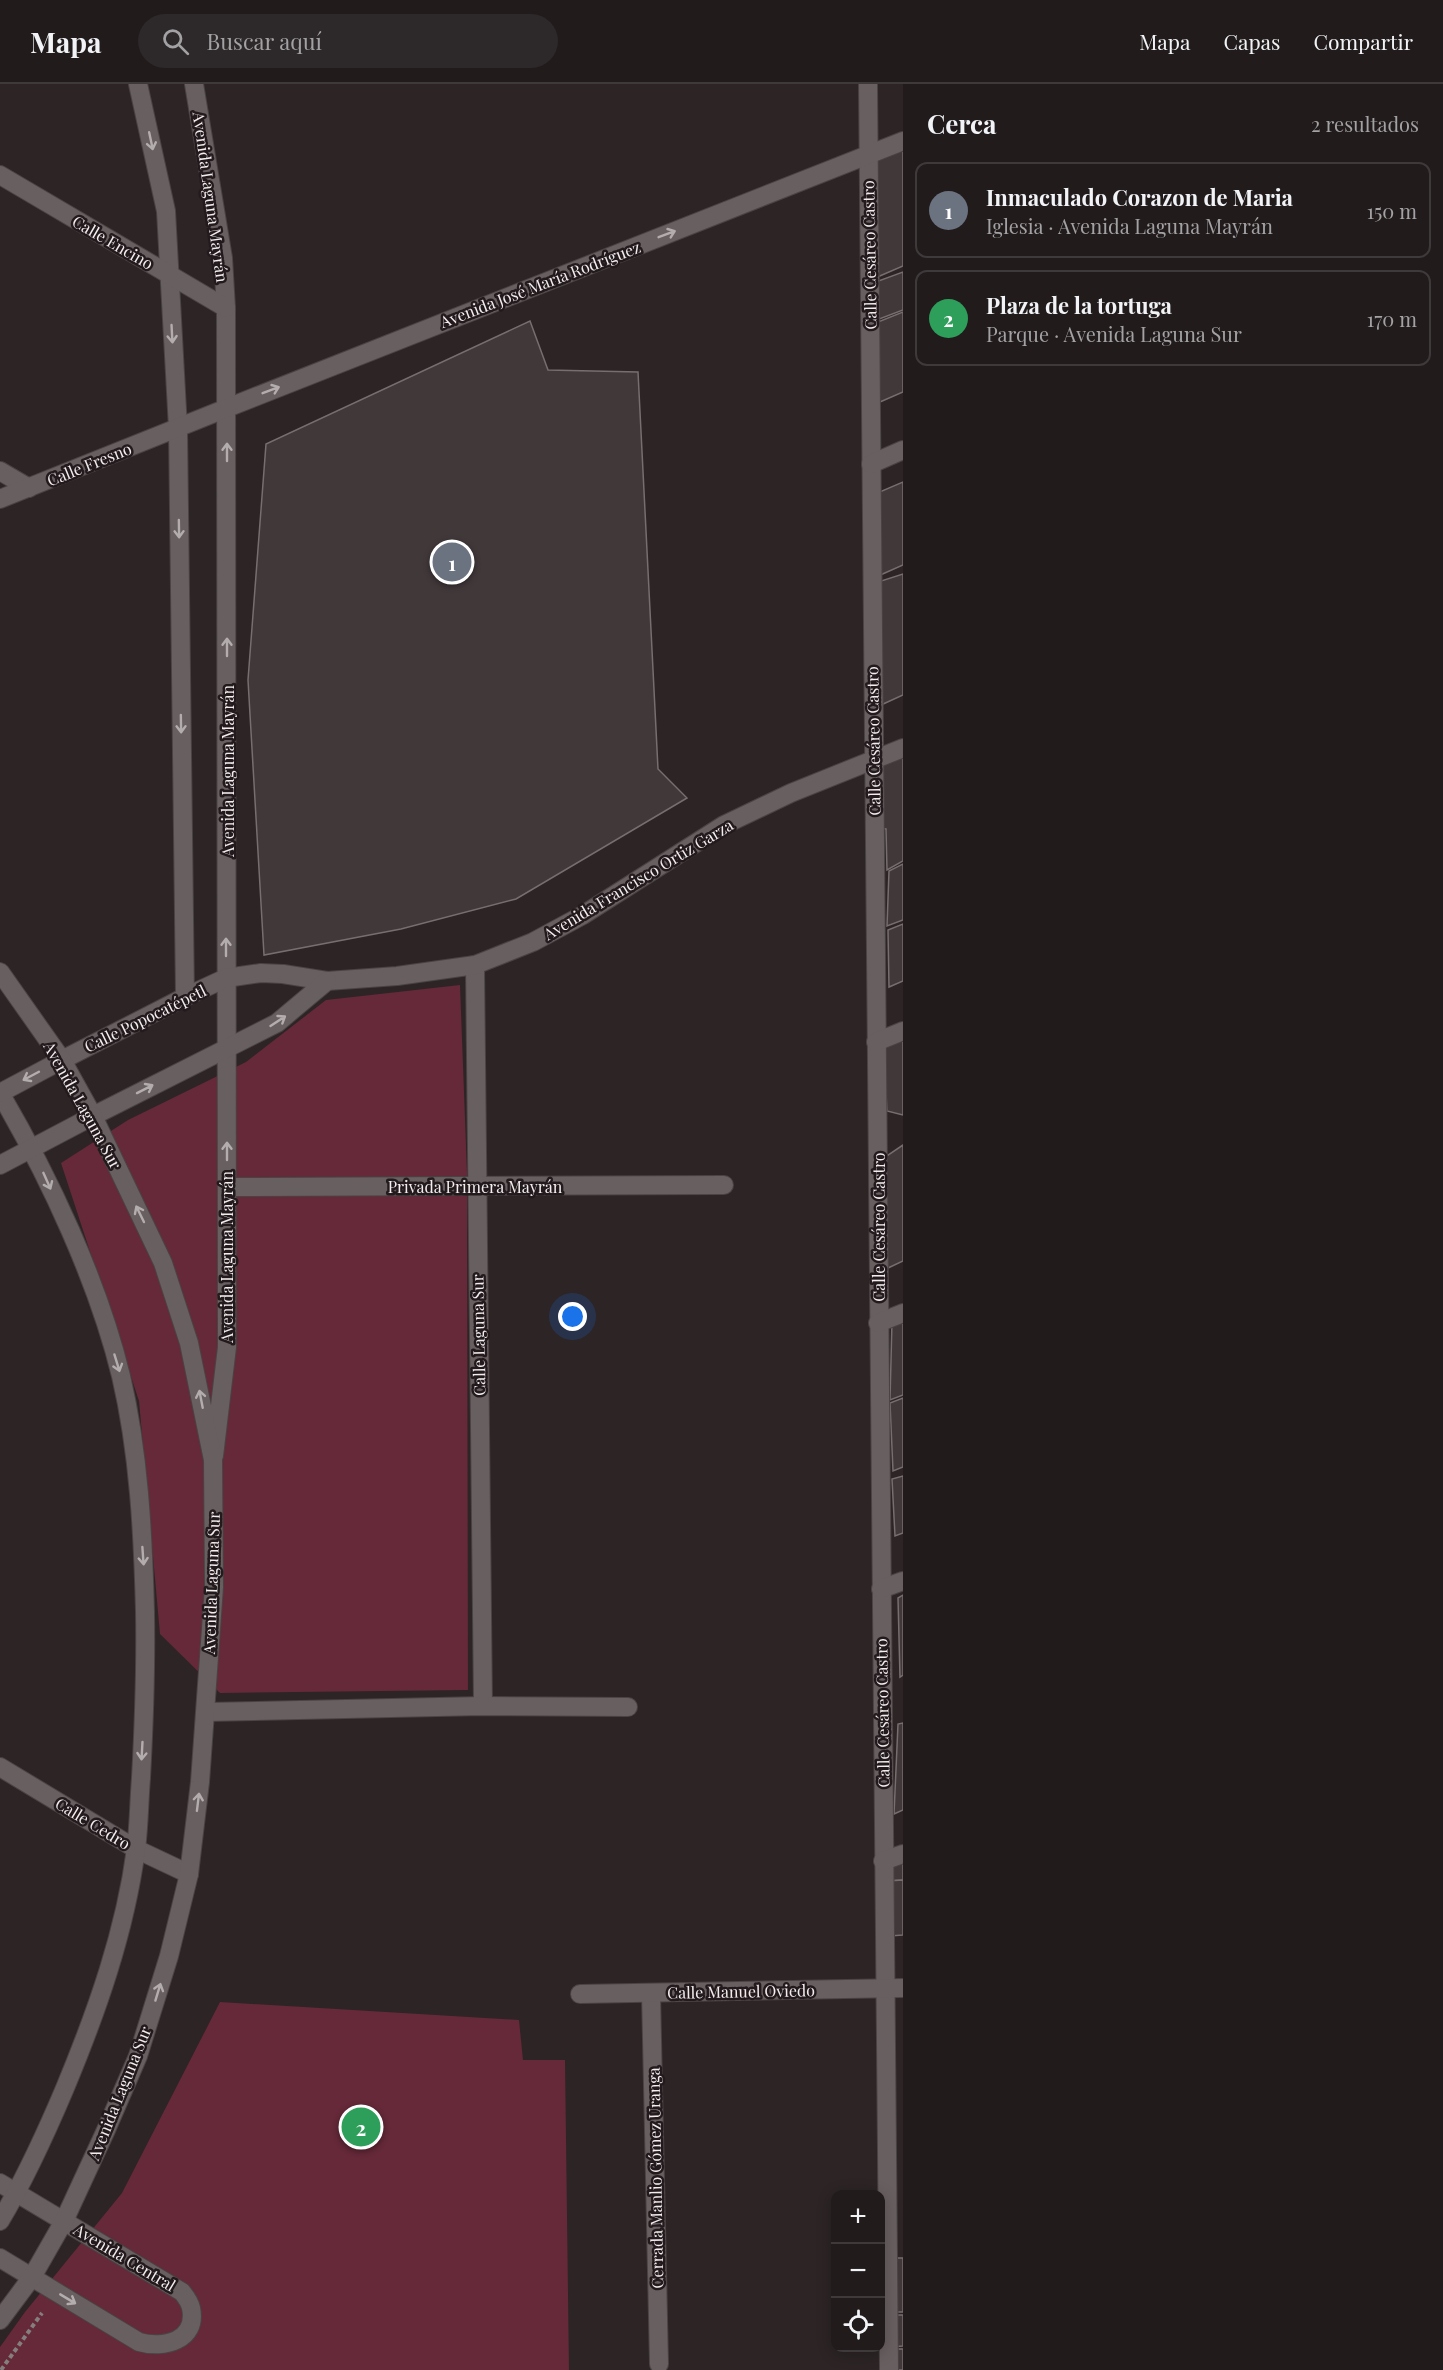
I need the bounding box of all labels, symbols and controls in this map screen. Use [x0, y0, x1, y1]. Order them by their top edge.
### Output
search box [138, 14, 558, 68]
text: Mapa [30, 23, 102, 60]
icon: search [159, 25, 192, 58]
text: Buscar aquí [207, 26, 322, 56]
text: Mapa [1139, 27, 1191, 55]
text: Capas [1224, 27, 1280, 55]
text: Compartir [1313, 27, 1413, 55]
text: Cerca [927, 106, 996, 141]
street label: Avenida Laguna Mayrán [188, 109, 233, 284]
text: 2 resultados [1311, 110, 1419, 137]
one-way arrow [146, 131, 158, 150]
street label: Calle Cesáreo Castro [857, 180, 881, 330]
text: Inmaculado Corazon de Maria [986, 182, 1293, 212]
text: 1 [945, 197, 952, 224]
text: 150 m [1367, 197, 1417, 224]
street label: Calle Encino [69, 210, 157, 274]
text: Iglesia · Avenida Laguna Mayrán [986, 212, 1273, 239]
one-way arrow [657, 228, 676, 239]
street label: Avenida José María Rodríguez [436, 236, 644, 332]
text: Plaza de la tortuga [986, 290, 1172, 320]
text: 2 [943, 305, 954, 332]
text: 170 m [1367, 305, 1417, 332]
text: Parque · Avenida Laguna Sur [986, 320, 1242, 347]
one-way arrow [167, 324, 178, 344]
one-way arrow [261, 384, 279, 395]
street label: Calle Fresno [44, 437, 135, 491]
one-way arrow [221, 443, 233, 463]
one-way arrow [173, 519, 185, 539]
pin: 1 [432, 540, 472, 584]
one-way arrow [221, 638, 233, 658]
street label: Calle Cesáreo Castro [861, 666, 885, 816]
street label: Avenida Laguna Mayrán [217, 685, 238, 858]
one-way arrow [176, 714, 187, 734]
street label: Avenida Francisco Ortiz Garza [538, 814, 737, 945]
one-way arrow [220, 938, 232, 958]
street label: Calle Popocatépetl [81, 979, 210, 1057]
one-way arrow [270, 1014, 287, 1027]
street label: Avenida Laguna Sur [39, 1037, 127, 1172]
one-way arrow [23, 1070, 40, 1082]
one-way arrow [136, 1083, 154, 1095]
one-way arrow [221, 1141, 233, 1161]
street label: Calle Cesáreo Castro [868, 1152, 889, 1302]
street label: Avenida Laguna Mayrán [216, 1171, 237, 1344]
one-way arrow [42, 1172, 53, 1190]
street label: Privada Primera Mayrán [388, 1176, 563, 1197]
one-way arrow [133, 1206, 145, 1224]
street label: Calle Laguna Sur [466, 1274, 490, 1396]
your location [558, 1302, 587, 1331]
one-way arrow [112, 1353, 123, 1372]
one-way arrow [195, 1389, 206, 1409]
street label: Avenida Laguna Sur [198, 1511, 224, 1656]
one-way arrow [138, 1545, 149, 1565]
street label: Calle Cesáreo Castro [870, 1638, 894, 1788]
one-way arrow [137, 1740, 148, 1760]
street label: Calle Cedro [52, 1792, 135, 1854]
one-way arrow [193, 1792, 204, 1812]
street label: Calle Manuel Oviedo [667, 1979, 815, 2003]
one-way arrow [153, 1983, 164, 2002]
street label: Avenida Laguna Sur [82, 2023, 155, 2164]
street label: Cerrada Manlio Gómez Uranga [643, 2067, 667, 2289]
pin: 2 [342, 2104, 380, 2150]
map controls [831, 2190, 885, 2352]
button: + [831, 2190, 885, 2244]
street label: Avenida Central [69, 2218, 180, 2296]
button: − [831, 2244, 885, 2298]
one-way arrow [59, 2294, 76, 2306]
button: locate [831, 2298, 885, 2352]

